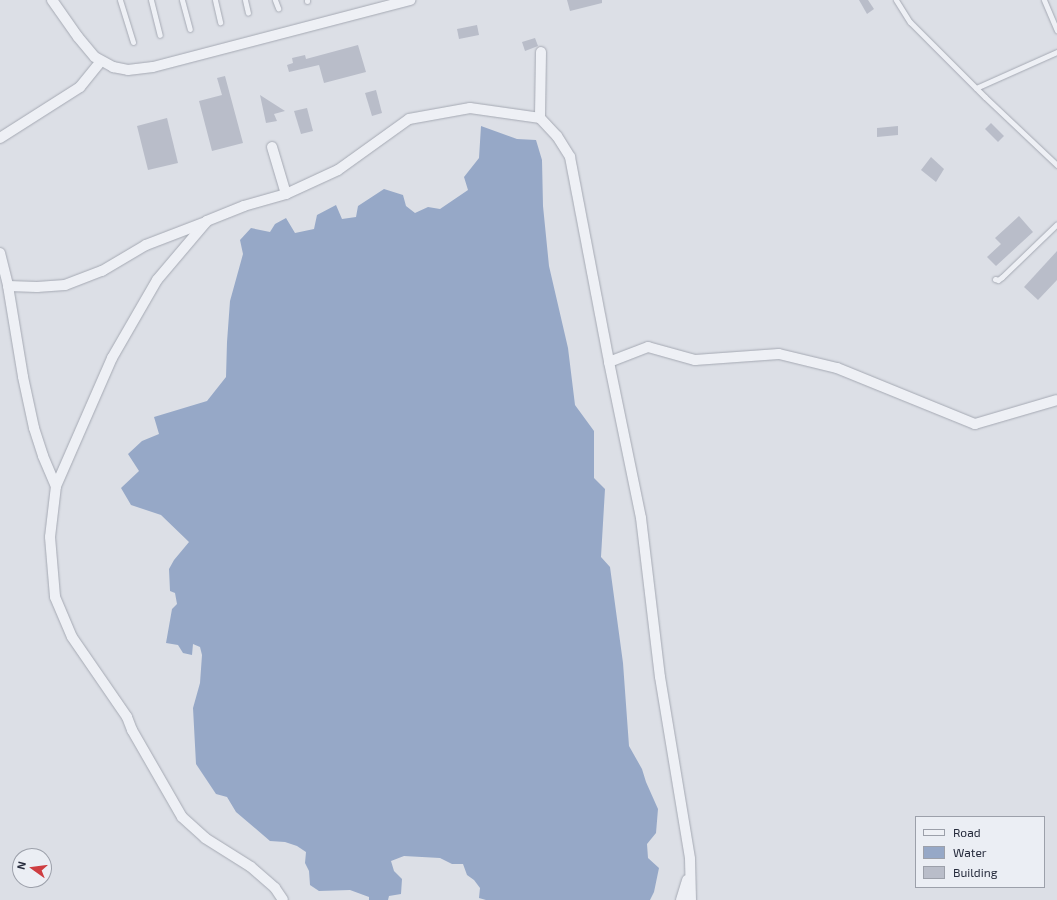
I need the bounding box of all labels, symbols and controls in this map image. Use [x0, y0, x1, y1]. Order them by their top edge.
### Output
legend [915, 816, 1045, 888]
text: Road [953, 825, 981, 839]
text: Water [953, 845, 987, 859]
north arrow [12, 848, 52, 888]
text: N [14, 860, 28, 871]
text: Building [953, 865, 997, 879]

